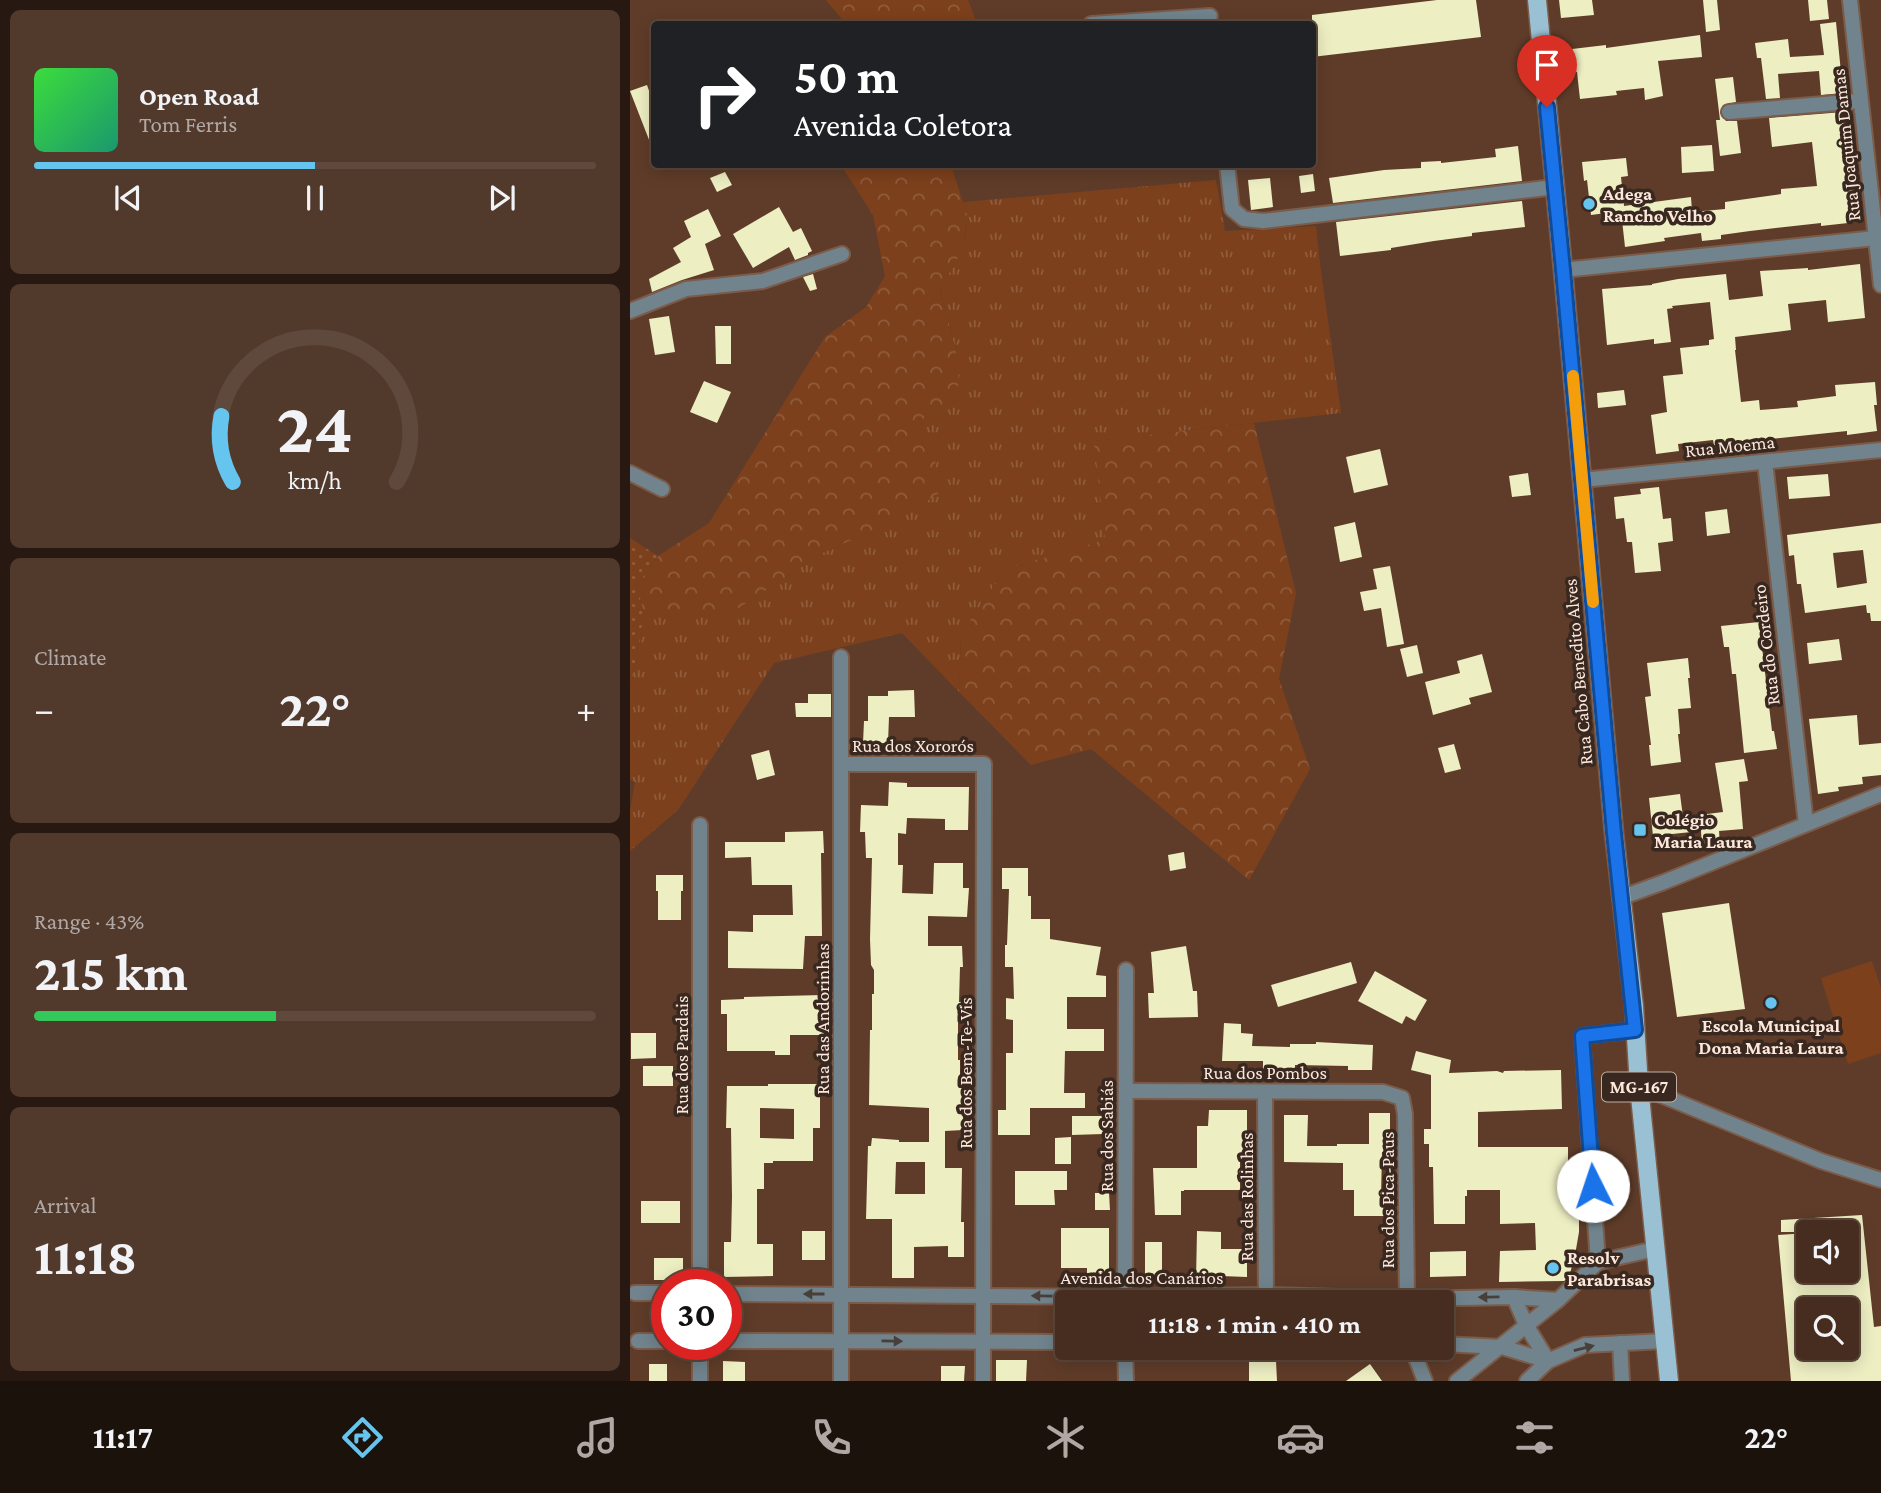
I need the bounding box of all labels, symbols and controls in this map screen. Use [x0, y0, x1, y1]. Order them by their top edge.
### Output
pin [1517, 35, 1577, 107]
icon: arrive [1528, 46, 1566, 84]
icon: right [679, 49, 770, 140]
text: 50 m [794, 49, 899, 104]
street label: Rua Joaquim Damas [1828, 68, 1864, 222]
text: Open Road [139, 82, 259, 111]
text: Avenida Coletora [794, 107, 1012, 143]
text: Tom Ferris [139, 111, 237, 137]
icon: previous [109, 179, 147, 217]
icon: pause [296, 179, 334, 217]
icon: next [483, 179, 521, 217]
place label: Adega Rancho Velho [1602, 183, 1713, 226]
marker: Adega Rancho Velho [1581, 196, 1597, 212]
text: 24 [277, 388, 353, 469]
street label: Rua Moema [1684, 431, 1776, 461]
text: km/h [288, 467, 342, 494]
street label: Rua Cabo Benedito Alves [1559, 578, 1597, 766]
street label: Rua do Cordeiro [1748, 583, 1784, 707]
text: Climate [34, 644, 106, 670]
text: 22° [279, 679, 351, 737]
text: − [34, 688, 54, 730]
text: + [576, 688, 596, 730]
street label: Rua dos Xororós [852, 735, 974, 756]
place label: Colégio Maria Laura [1654, 809, 1753, 852]
marker: Colégio Maria Laura [1632, 822, 1648, 838]
text: Range · 43% [34, 908, 144, 934]
text: 215 km [34, 943, 188, 1001]
street label: Rua das Andorinhas [812, 943, 833, 1095]
marker: Escola Municipal Dona Maria Laura [1763, 995, 1779, 1011]
street label: Rua dos Pardais [671, 996, 692, 1114]
street label: Rua dos Bem-Te-Vis [955, 997, 976, 1149]
place label: Escola Municipal Dona Maria Laura [1698, 1015, 1844, 1058]
street label: Rua dos Pombos [1203, 1062, 1327, 1083]
road number: MG-167 [1602, 1072, 1676, 1102]
street label: Rua dos Sabiás [1096, 1080, 1117, 1192]
street label: Rua dos Pica-Paus [1377, 1132, 1398, 1268]
street label: Rua das Rolinhas [1236, 1133, 1257, 1261]
position arrow [1556, 1149, 1630, 1223]
text: Arrival [34, 1192, 97, 1218]
map controls [1796, 1220, 1859, 1360]
button: sound [1796, 1220, 1859, 1283]
text: 11:18 [34, 1227, 137, 1285]
place label: Resolv Parabrisas [1567, 1247, 1651, 1290]
marker: Resolv Parabrisas [1545, 1260, 1561, 1276]
street label: Avenida dos Canários [1061, 1267, 1223, 1288]
speed limit sign: 30 [651, 1269, 742, 1360]
one-way arrow [803, 1288, 825, 1300]
one-way arrow [1030, 1290, 1052, 1302]
one-way arrow [1478, 1292, 1500, 1303]
button: search [1796, 1297, 1859, 1360]
text: 11:18 · 1 min · 410 m [1148, 1310, 1361, 1339]
one-way arrow [882, 1336, 904, 1347]
one-way arrow [1574, 1342, 1596, 1353]
icon: directions [338, 1413, 387, 1462]
icon: music [573, 1413, 622, 1462]
icon: phone [807, 1413, 856, 1462]
icon: climate [1041, 1413, 1090, 1462]
icon: car [1276, 1413, 1325, 1462]
icon: filters [1510, 1413, 1559, 1462]
text: 11:17 [93, 1419, 153, 1455]
text: 22° [1744, 1419, 1788, 1455]

